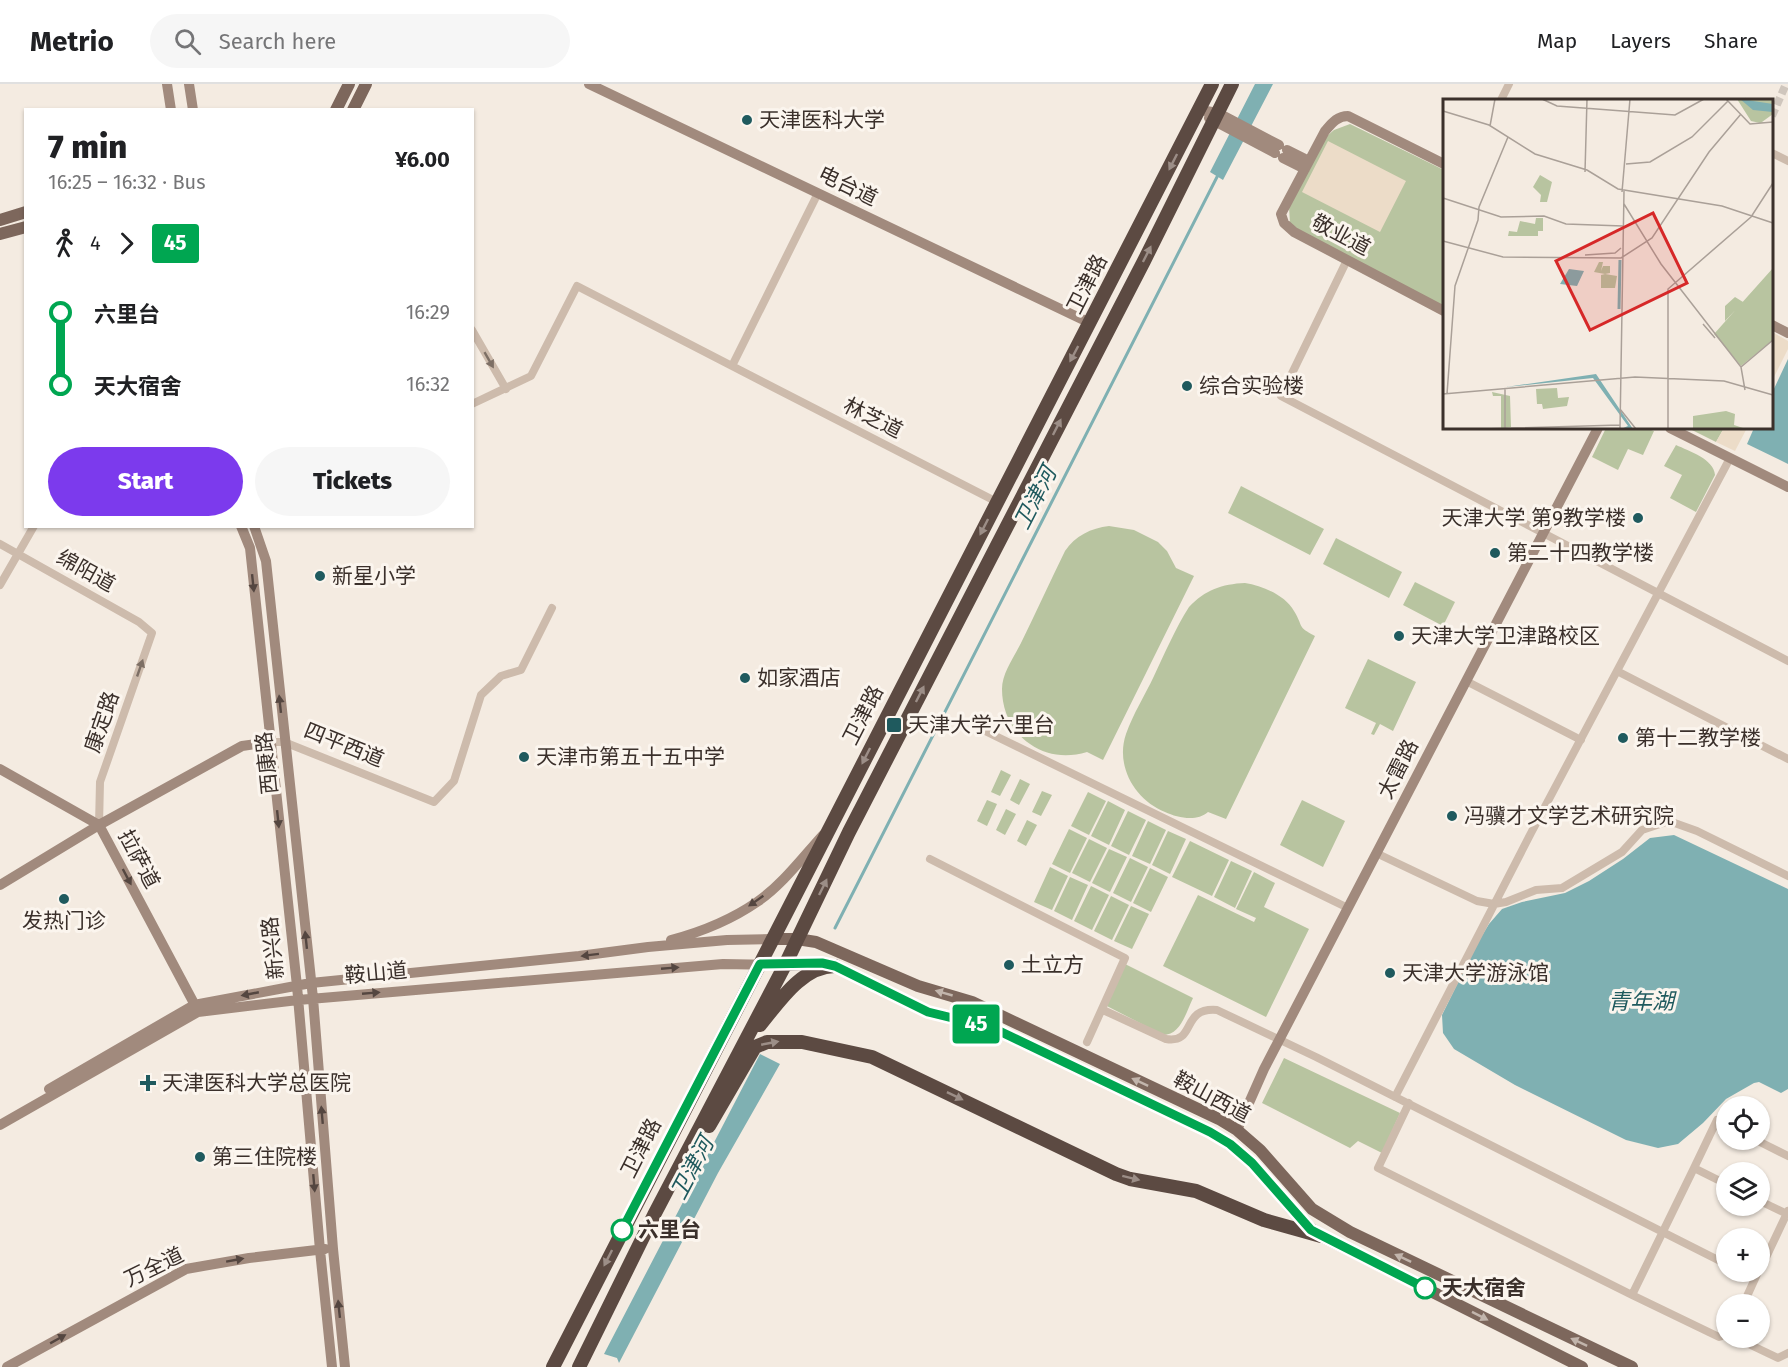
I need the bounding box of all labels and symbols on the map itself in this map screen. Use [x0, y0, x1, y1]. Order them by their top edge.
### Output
inset map [1443, 99, 1773, 429]
place label: 天津医科大学 [759, 107, 885, 133]
marker: 天津医科大学 [740, 113, 754, 127]
one-way arrow [1169, 153, 1179, 171]
street label: 电台道 [814, 161, 882, 211]
street label: 敬业道 [1307, 209, 1375, 261]
one-way arrow [1143, 246, 1152, 263]
street label: 卫津路 [1061, 250, 1113, 318]
one-way arrow [1069, 346, 1079, 363]
one-way arrow [484, 351, 494, 368]
place label: 综合实验楼 [1199, 373, 1304, 399]
marker: 综合实验楼 [1180, 379, 1194, 393]
street label: 林芝道 [839, 392, 907, 444]
one-way arrow [1052, 419, 1062, 436]
water label: 卫津河 [1008, 459, 1064, 534]
place label: 天津大学 第9教学楼 [1441, 505, 1626, 531]
marker: 天津大学 第9教学楼 [1631, 511, 1645, 525]
one-way arrow [979, 519, 989, 536]
place label: 第二十四教学楼 [1507, 540, 1654, 566]
street label: 绵阳道 [52, 544, 120, 598]
marker: 第二十四教学楼 [1488, 546, 1502, 560]
place label: 新星小学 [332, 563, 416, 589]
marker: 新星小学 [313, 569, 327, 583]
one-way arrow [248, 574, 258, 593]
place label: 天津大学卫津路校区 [1411, 623, 1600, 649]
marker: 天津大学卫津路校区 [1392, 629, 1406, 643]
one-way arrow [135, 659, 145, 677]
place label: 如家酒店 [757, 665, 841, 691]
marker: 如家酒店 [738, 671, 752, 685]
street label: 卫津路 [837, 681, 889, 749]
one-way arrow [915, 685, 925, 702]
street label: 康定路 [79, 688, 125, 756]
one-way arrow [275, 695, 285, 714]
place label: 天津大学六里台 [908, 712, 1055, 738]
marker: 天津大学六里台 [885, 716, 903, 734]
street label: 四平西道 [300, 717, 388, 773]
place label: 第十二教学楼 [1635, 725, 1761, 751]
street label: 西康路 [251, 730, 283, 796]
marker: 第十二教学楼 [1616, 731, 1630, 745]
street label: 太雷路 [1372, 735, 1424, 803]
place label: 天津市第五十五中学 [536, 744, 725, 770]
one-way arrow [861, 748, 871, 765]
marker: 天津市第五十五中学 [517, 750, 531, 764]
place label: 冯骥才文学艺术研究院 [1464, 803, 1674, 829]
one-way arrow [273, 809, 283, 828]
marker: 冯骥才文学艺术研究院 [1445, 809, 1459, 823]
street label: 拉萨道 [113, 825, 165, 893]
one-way arrow [122, 869, 132, 886]
one-way arrow [818, 878, 827, 895]
marker: 发热门诊 [57, 892, 71, 906]
one-way arrow [749, 895, 764, 907]
place label: 发热门诊 [22, 908, 106, 934]
street label: 新兴路 [257, 915, 289, 981]
one-way arrow [301, 931, 311, 950]
one-way arrow [580, 950, 599, 960]
place label: 土立方 [1021, 952, 1084, 978]
street label: 鞍山道 [343, 957, 409, 989]
marker: 土立方 [1002, 958, 1016, 972]
place label: 天津大学游泳馆 [1402, 960, 1549, 986]
one-way arrow [661, 963, 680, 973]
marker: 天津大学游泳馆 [1383, 966, 1397, 980]
one-way arrow [934, 987, 953, 997]
one-way arrow [362, 988, 381, 998]
water label: 青年湖 [1608, 988, 1677, 1015]
one-way arrow [240, 990, 259, 999]
line badge: 45 [949, 1004, 1003, 1044]
one-way arrow [761, 1038, 780, 1047]
street label: 鞍山西道 [1169, 1066, 1255, 1128]
place label: 天津医科大学总医院 [162, 1070, 351, 1096]
marker: 天津医科大学总医院 [139, 1074, 157, 1092]
one-way arrow [1132, 1077, 1149, 1086]
one-way arrow [946, 1091, 963, 1100]
one-way arrow [317, 1105, 327, 1124]
street label: 卫津路 [615, 1114, 667, 1182]
water label: 卫津河 [665, 1129, 721, 1203]
place label: 第三住院楼 [212, 1144, 317, 1170]
marker: 第三住院楼 [193, 1150, 207, 1164]
one-way arrow [309, 1174, 319, 1193]
one-way arrow [1122, 1174, 1140, 1183]
place label: 六里台 [638, 1217, 701, 1243]
marker: 六里台 [611, 1219, 633, 1241]
street label: 万全道 [120, 1242, 188, 1292]
one-way arrow [603, 1249, 613, 1267]
one-way arrow [1394, 1253, 1411, 1262]
one-way arrow [225, 1255, 244, 1264]
place label: 天大宿舍 [1442, 1275, 1526, 1301]
marker: 天大宿舍 [1414, 1277, 1436, 1299]
one-way arrow [334, 1299, 344, 1318]
one-way arrow [1472, 1312, 1489, 1321]
one-way arrow [50, 1334, 67, 1344]
one-way arrow [1570, 1337, 1587, 1346]

